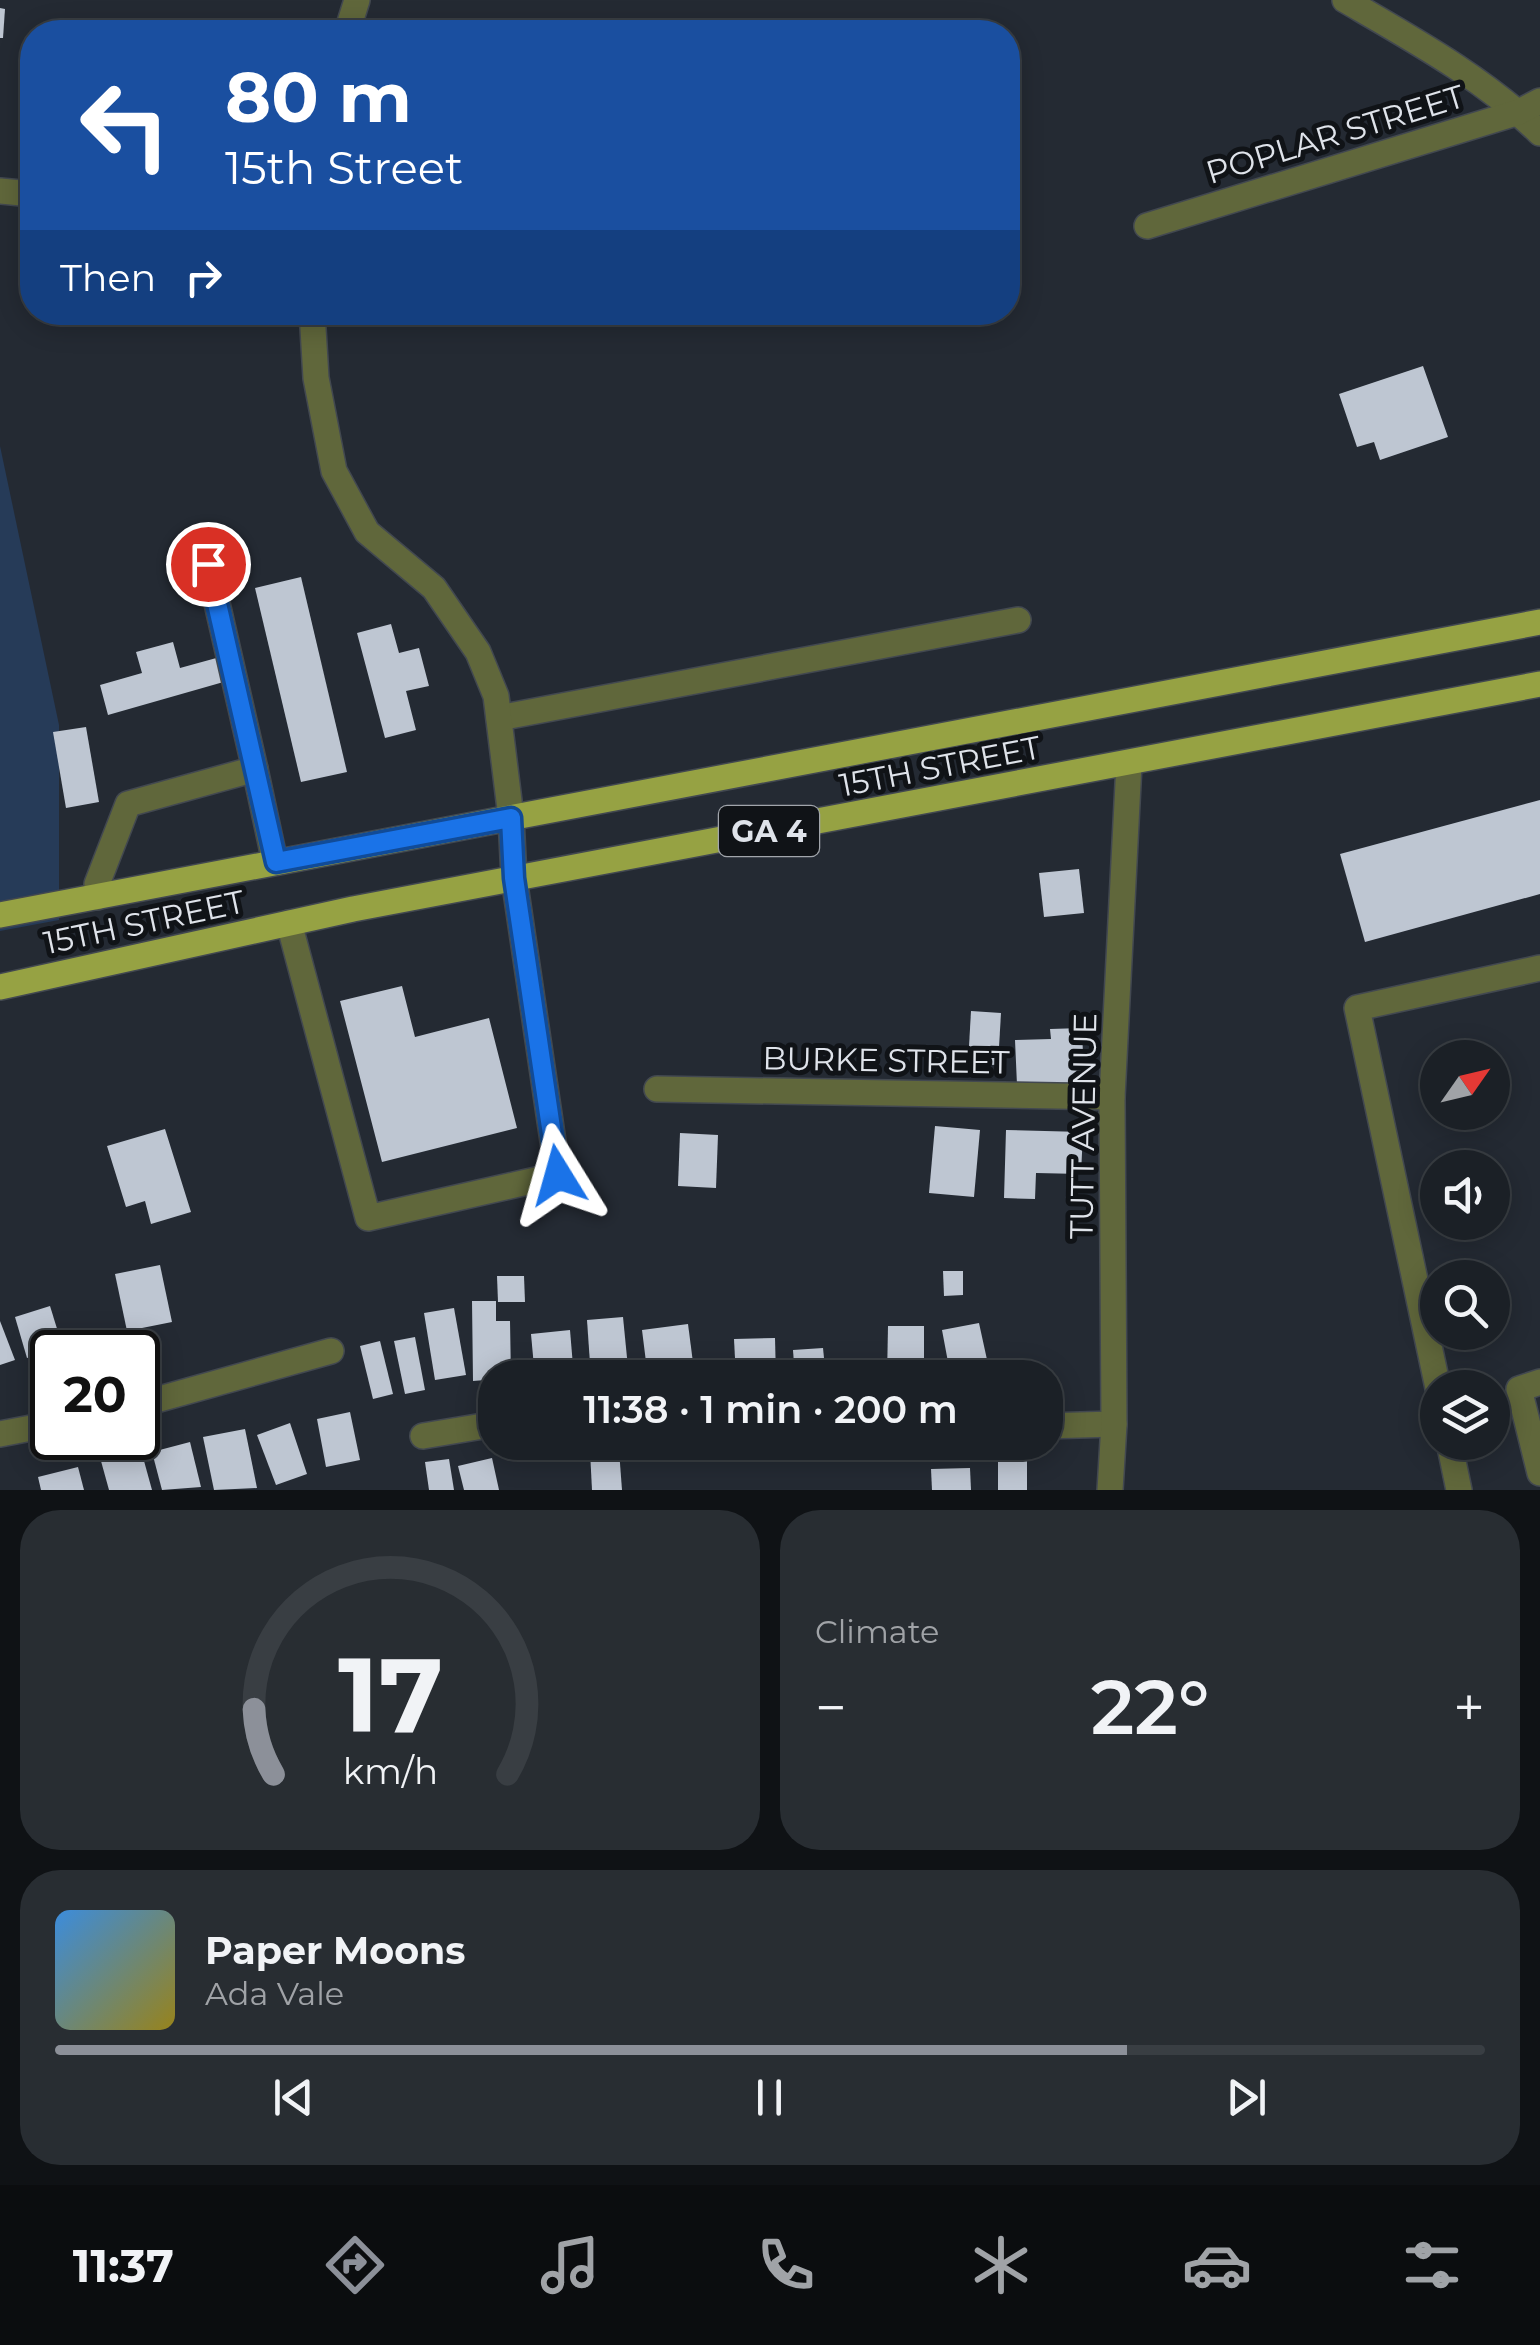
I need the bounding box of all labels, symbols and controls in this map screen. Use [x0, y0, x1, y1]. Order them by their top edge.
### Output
text: 80 m [225, 54, 412, 140]
icon: left [60, 60, 190, 190]
street label: POPLAR STREET [1201, 76, 1469, 192]
text: 15th Street [225, 140, 463, 195]
icon: right [176, 250, 231, 305]
text: Then [60, 254, 156, 301]
pin [166, 522, 251, 607]
icon: arrive [181, 537, 236, 592]
street label: 15TH STREET [836, 727, 1045, 805]
road number: GA 4 [719, 806, 819, 856]
street label: 15TH STREET [40, 882, 249, 962]
street label: TUTT AVENUE [1062, 1013, 1104, 1239]
street label: BURKE STREET [762, 1038, 1011, 1082]
north arrow [1420, 1040, 1510, 1130]
map controls [1420, 1040, 1510, 1460]
position arrow [506, 1123, 610, 1227]
button: sound [1420, 1150, 1510, 1240]
button: search [1420, 1260, 1510, 1350]
speed limit sign: 20 [30, 1330, 160, 1460]
button: layers [1420, 1370, 1510, 1460]
text: 11:38 · 1 min · 200 m [583, 1386, 958, 1433]
text: Climate [815, 1612, 939, 1651]
text: 17 [337, 1631, 443, 1758]
text: 22° [1091, 1661, 1209, 1753]
text: − [815, 1674, 847, 1741]
text: + [1453, 1674, 1485, 1741]
text: km/h [342, 1749, 438, 1793]
text: Paper Moons [205, 1927, 466, 1974]
text: Ada Vale [205, 1974, 344, 2013]
icon: previous [266, 2070, 321, 2125]
icon: pause [742, 2070, 797, 2125]
icon: next [1219, 2070, 1274, 2125]
icon: directions [320, 2230, 390, 2300]
icon: music [535, 2230, 605, 2300]
icon: phone [751, 2230, 821, 2300]
icon: climate [966, 2230, 1036, 2300]
icon: car [1182, 2230, 1252, 2300]
icon: filters [1397, 2230, 1467, 2300]
text: 11:37 [73, 2238, 174, 2293]

